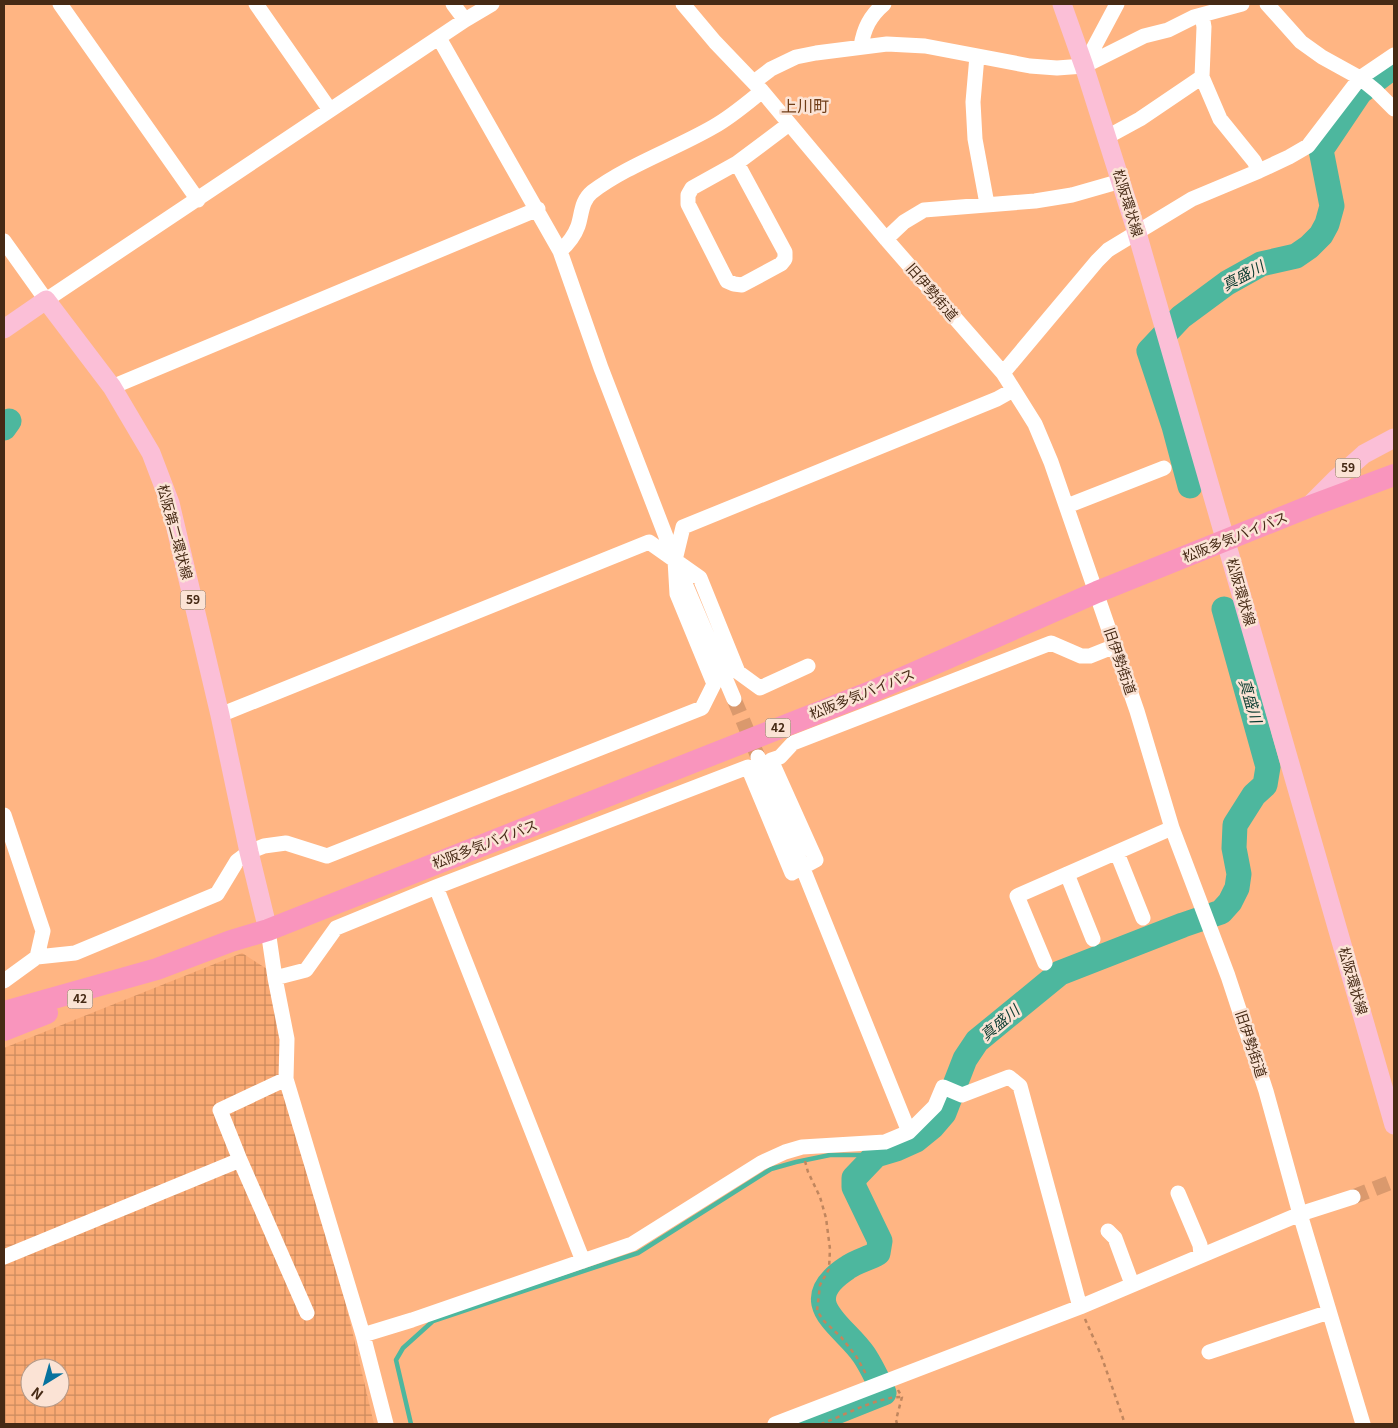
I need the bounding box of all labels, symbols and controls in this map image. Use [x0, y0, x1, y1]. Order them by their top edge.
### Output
district label: 上川町 [781, 93, 829, 117]
street label: 松阪環状線 [1109, 166, 1149, 239]
water label: 真盛川 [1217, 254, 1269, 295]
street label: 旧伊勢街道 [902, 258, 963, 324]
road number: 59 [1336, 458, 1360, 478]
street label: 松阪第二環状線 [154, 482, 198, 582]
street label: 松阪多気バイパス [1179, 506, 1290, 566]
street label: 松阪環状線 [1223, 555, 1261, 628]
road number: 59 [180, 590, 206, 610]
street label: 旧伊勢街道 [1100, 624, 1142, 697]
street label: 松阪多気バイパス [806, 663, 917, 723]
water label: 真盛川 [1235, 676, 1268, 727]
road number: 42 [766, 718, 790, 738]
street label: 松阪多気バイパス [429, 814, 540, 872]
street label: 松阪環状線 [1335, 944, 1373, 1017]
road number: 42 [68, 990, 92, 1009]
water label: 真盛川 [975, 998, 1025, 1044]
street label: 旧伊勢街道 [1232, 1007, 1272, 1080]
north arrow [20, 1358, 70, 1408]
text: N [26, 1383, 47, 1405]

